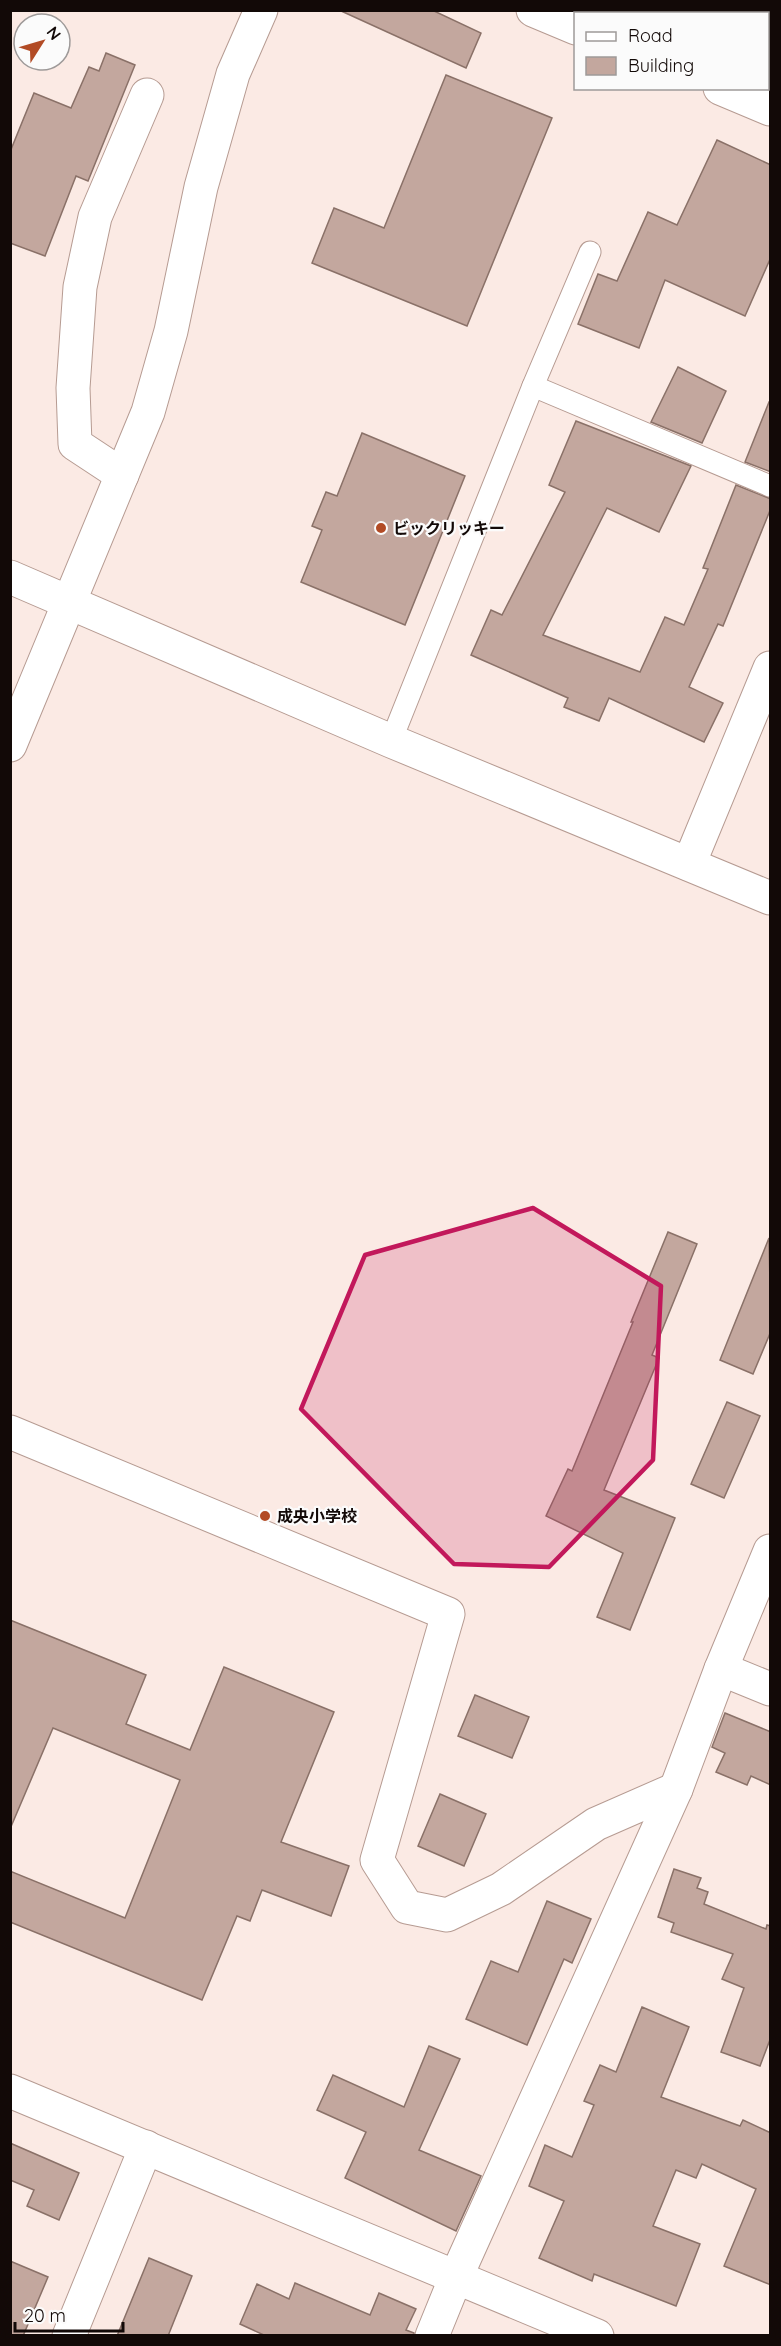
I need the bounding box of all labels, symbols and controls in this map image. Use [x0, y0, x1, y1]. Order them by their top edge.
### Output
north arrow [12, 12, 72, 72]
legend [574, 12, 769, 90]
text: N [42, 22, 66, 44]
text: Road [628, 24, 673, 47]
text: Building [628, 54, 694, 77]
place label: ビックリッキー [393, 518, 505, 538]
marker: ビックリッキー [374, 521, 388, 535]
place label: 成央小学校 [277, 1506, 357, 1526]
marker: 成央小学校 [258, 1509, 272, 1523]
scale bar [15, 2295, 123, 2333]
text: 20 m [24, 2304, 66, 2327]

